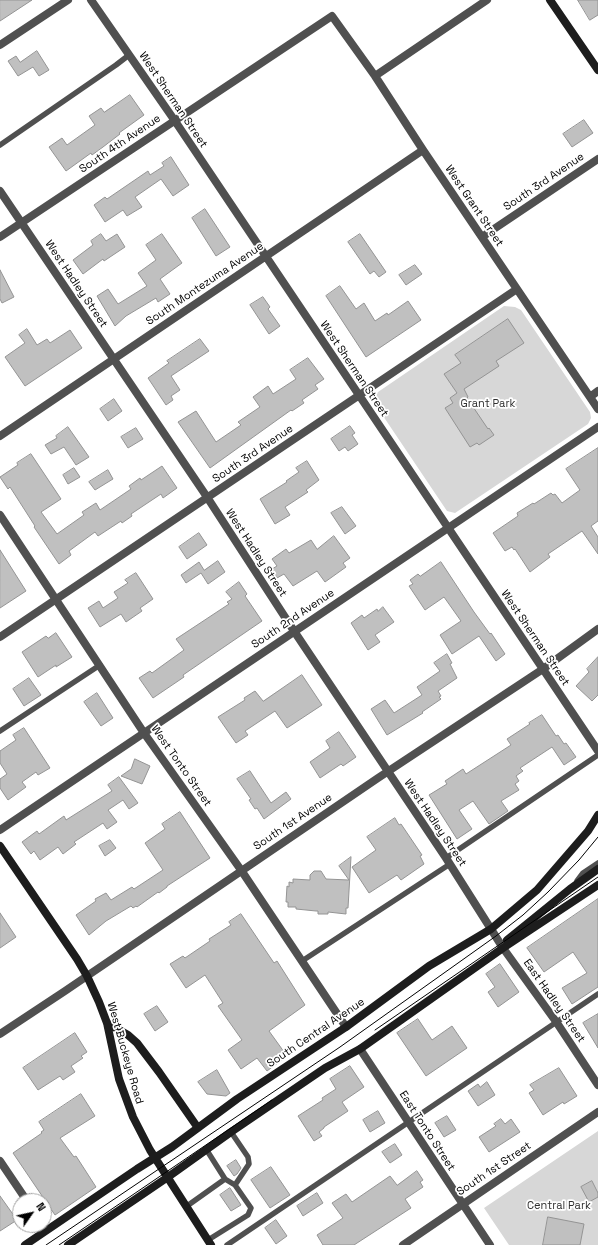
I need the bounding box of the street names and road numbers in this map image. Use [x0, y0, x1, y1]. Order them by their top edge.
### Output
street label: West Sherman Street [136, 50, 210, 150]
street label: South 4th Avenue [77, 112, 163, 176]
street label: South 3rd Avenue [501, 150, 587, 214]
street label: West Grant Street [442, 163, 506, 249]
street label: West Hadley Street [42, 238, 110, 330]
street label: South Montezuma Avenue [144, 240, 266, 328]
street label: West Sherman Street [317, 319, 391, 419]
street label: South 3rd Avenue [210, 422, 296, 486]
street label: West Hadley Street [223, 506, 289, 600]
street label: South 2nd Avenue [249, 586, 337, 652]
street label: West Sherman Street [498, 588, 572, 688]
street label: West Tonto Street [148, 723, 214, 809]
street label: West Hadley Street [401, 777, 469, 869]
street label: South 1st Avenue [251, 791, 335, 853]
street label: East Hadley Street [520, 957, 588, 1045]
street label: South Central Avenue [265, 995, 367, 1071]
street label: West Buckeye Road [104, 1001, 146, 1105]
street label: East Tonto Street [396, 1088, 458, 1174]
street label: South 1st Street [454, 1139, 534, 1199]

